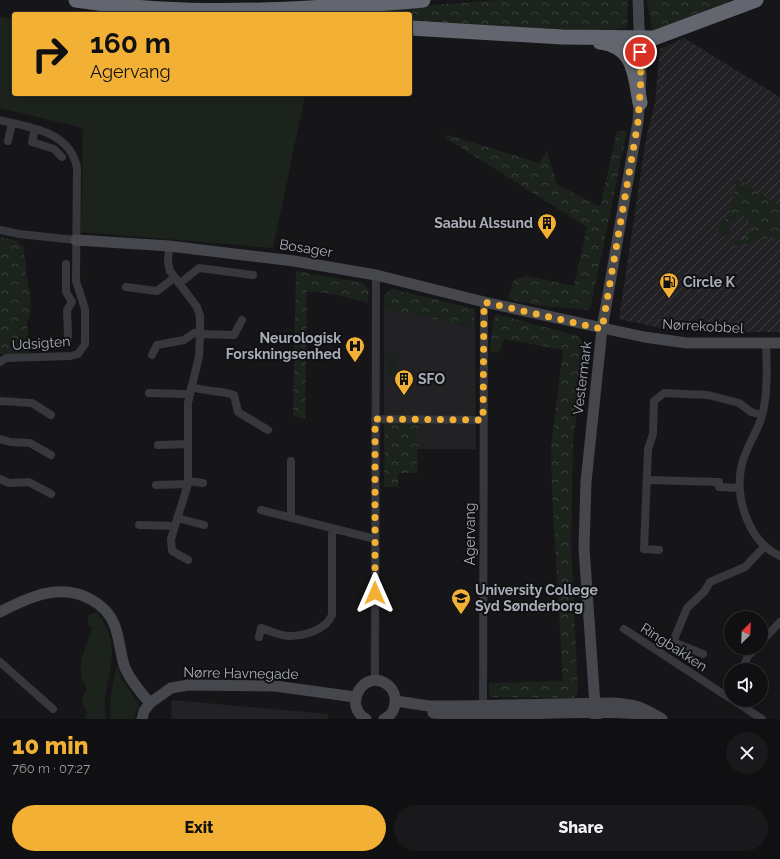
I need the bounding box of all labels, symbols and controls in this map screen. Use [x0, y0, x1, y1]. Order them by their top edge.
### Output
text: 160 m [90, 27, 171, 60]
icon: right [24, 28, 76, 80]
pin [623, 35, 657, 69]
icon: arrive [629, 41, 651, 63]
text: Agervang [90, 61, 171, 82]
building icon: Saabu Alssund [536, 212, 558, 240]
place label: Saabu Alssund [434, 215, 533, 231]
street label: Bosager [278, 236, 334, 260]
fuel station icon: Circle K [658, 271, 680, 299]
place label: Circle K [683, 274, 736, 290]
street label: Nørrekobbel [662, 316, 744, 336]
place label: Neurologisk Forskningsenhed [226, 330, 341, 362]
street label: Udsigten [11, 333, 71, 353]
hospital icon: Neurologisk Forskningsenhed [344, 335, 366, 363]
street label: Vestermark [570, 340, 595, 416]
building icon: SFO [393, 368, 415, 396]
place label: SFO [418, 371, 445, 387]
street label: Agervang [462, 503, 478, 565]
position arrow [354, 572, 396, 614]
place label: University College Syd Sønderborg [475, 582, 598, 614]
school or university icon: University College Syd Sønderborg [450, 587, 472, 615]
north arrow [724, 611, 768, 655]
map controls [724, 611, 768, 707]
street label: Ringbakken [638, 620, 710, 674]
button: sound [724, 663, 768, 707]
street label: Nørre Havnegade [183, 664, 299, 682]
text: 10 min [12, 731, 88, 760]
button: close [726, 732, 768, 774]
text: 760 m · 07:27 [12, 761, 90, 776]
button: Exit [12, 805, 386, 851]
button: Share [394, 805, 768, 851]

